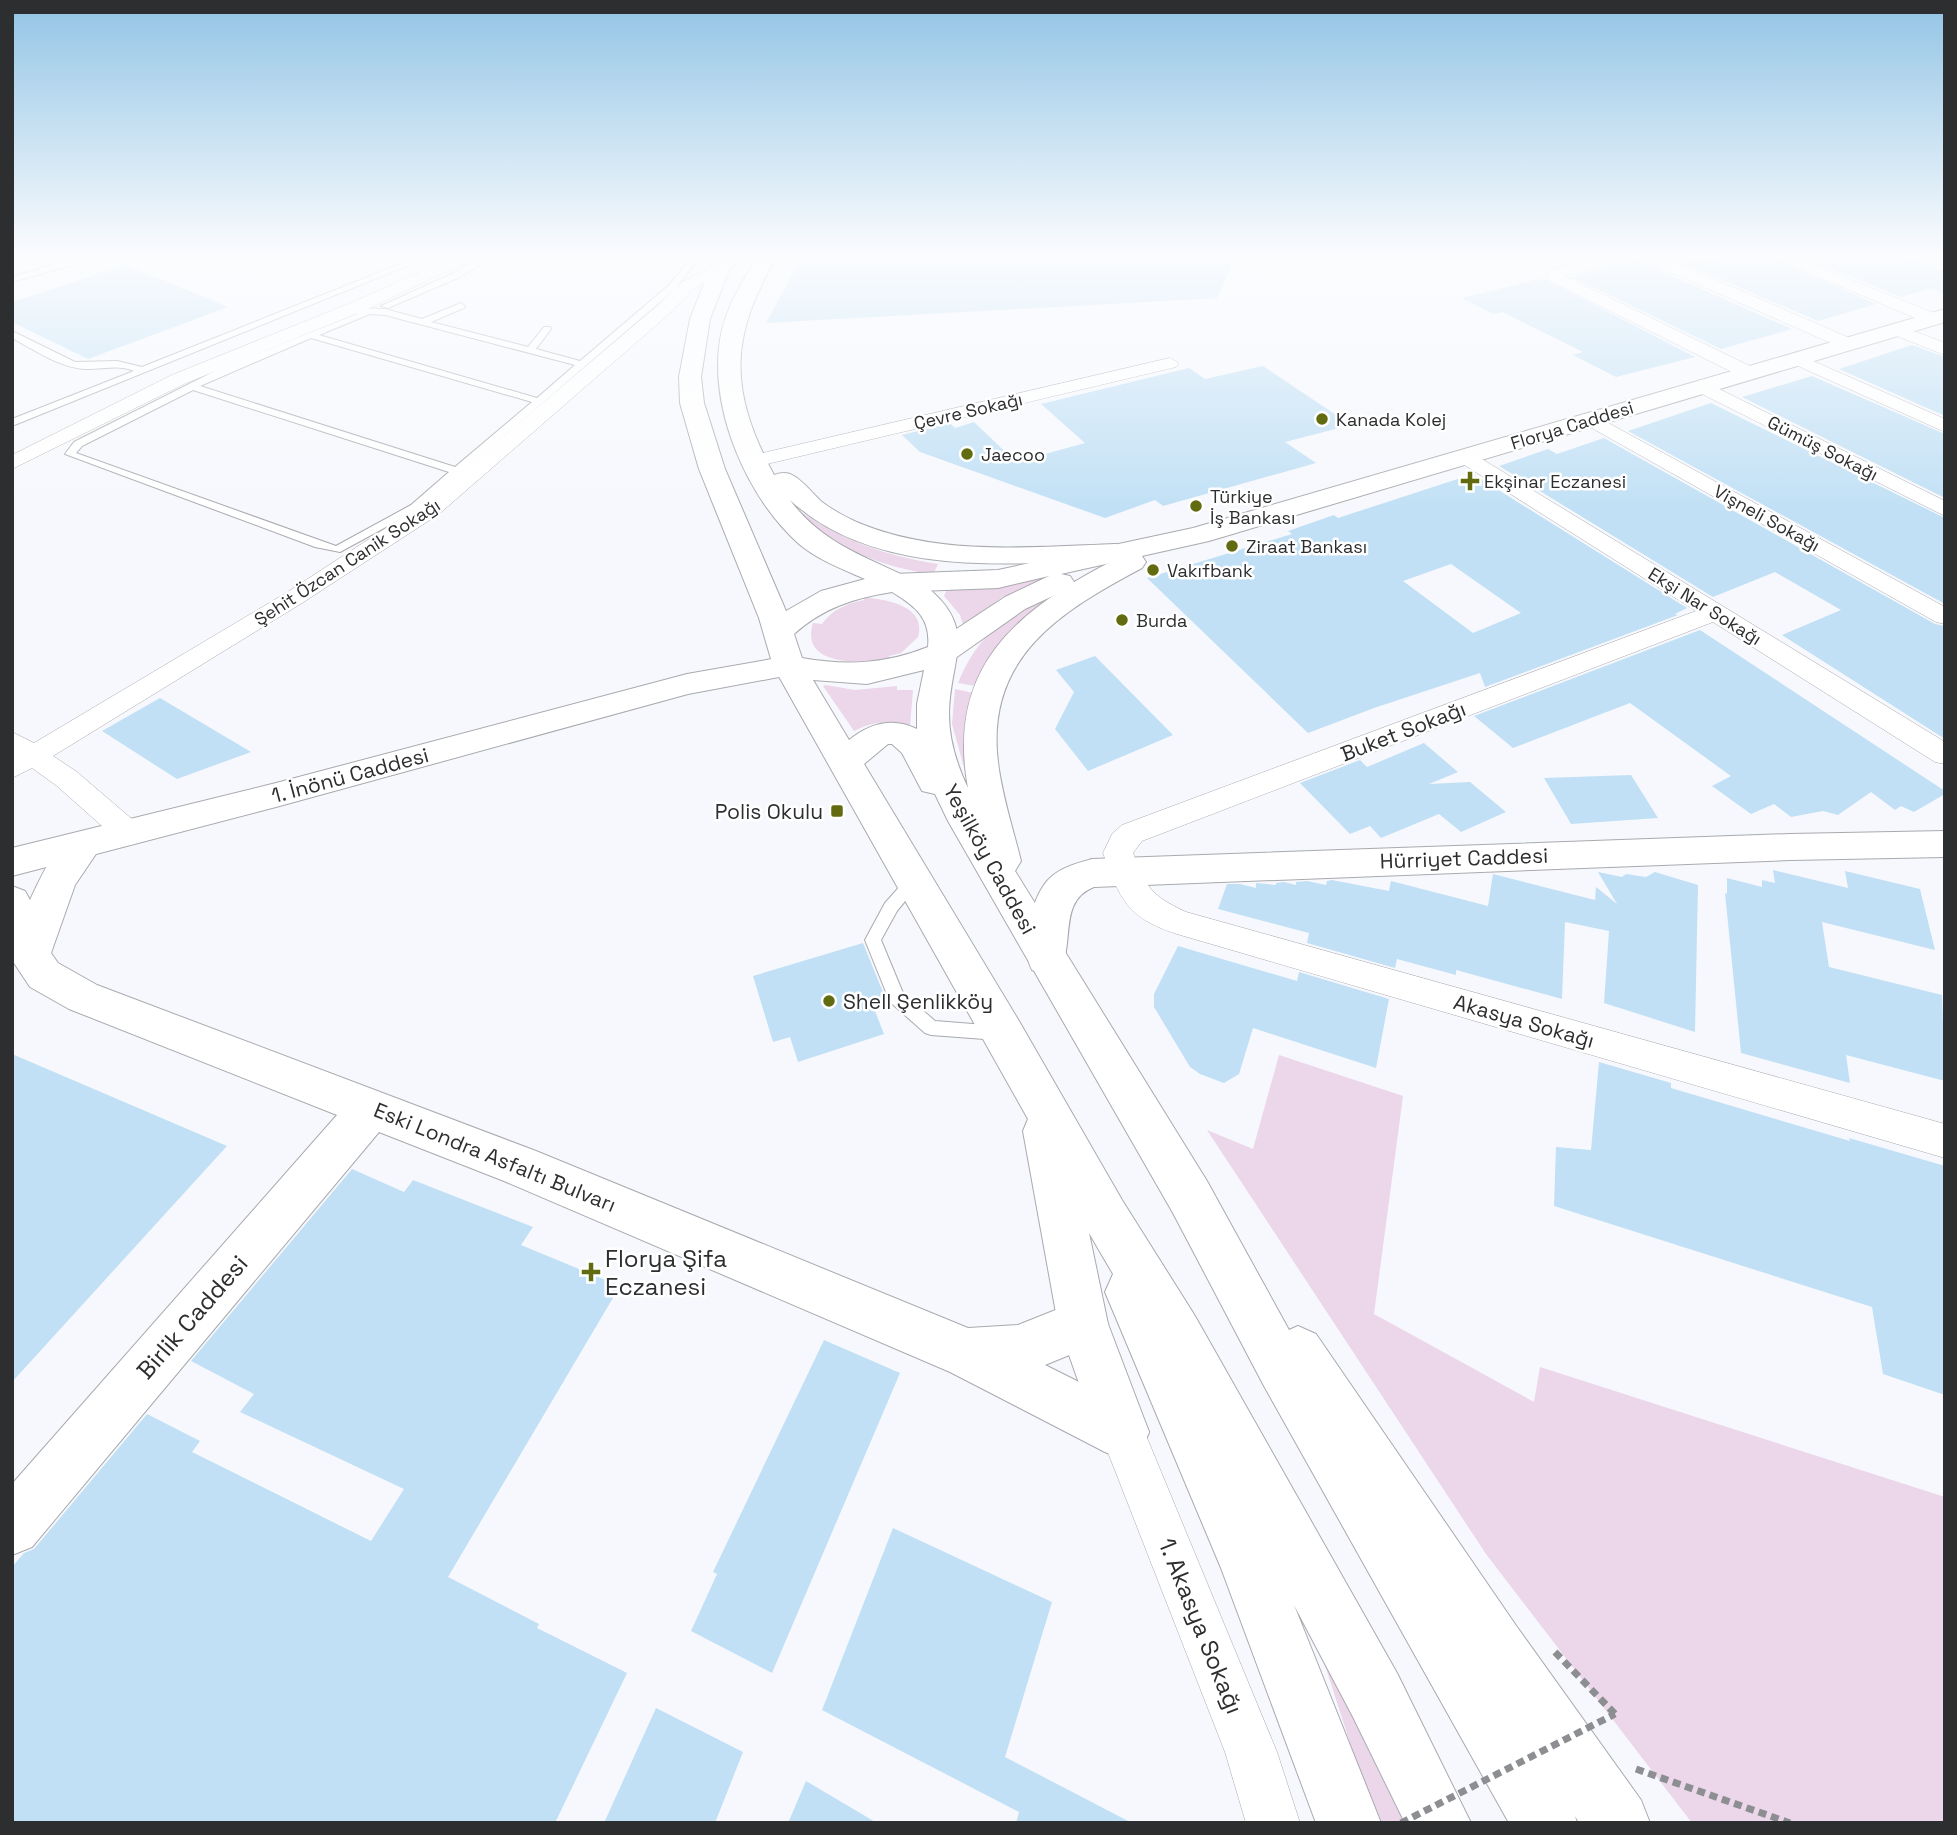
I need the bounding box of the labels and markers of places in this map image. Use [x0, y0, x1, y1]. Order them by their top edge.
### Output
place label: Kanada Kolej [1336, 408, 1446, 431]
marker: Kanada Kolej [1314, 411, 1330, 427]
place label: Jaecoo [981, 443, 1045, 466]
marker: Jaecoo [959, 446, 975, 462]
place label: Ekşinar Eczanesi [1484, 470, 1626, 493]
marker: Ekşinar Eczanesi [1462, 473, 1478, 489]
place label: Türkiye İş Bankası [1210, 485, 1295, 529]
marker: Türkiye İş Bankası [1188, 498, 1204, 514]
place label: Ziraat Bankası [1246, 535, 1367, 558]
marker: Ziraat Bankası [1224, 538, 1240, 554]
place label: Vakıfbank [1167, 559, 1253, 582]
marker: Vakıfbank [1145, 562, 1161, 578]
place label: Burda [1136, 609, 1187, 632]
marker: Burda [1114, 612, 1130, 628]
place label: Polis Okulu [715, 798, 823, 825]
marker: Polis Okulu [829, 803, 845, 819]
place label: Shell Şenlikköy [843, 988, 993, 1015]
marker: Shell Şenlikköy [821, 993, 837, 1009]
place label: Florya Şifa Eczanesi [605, 1243, 727, 1302]
marker: Florya Şifa Eczanesi [583, 1264, 599, 1280]

